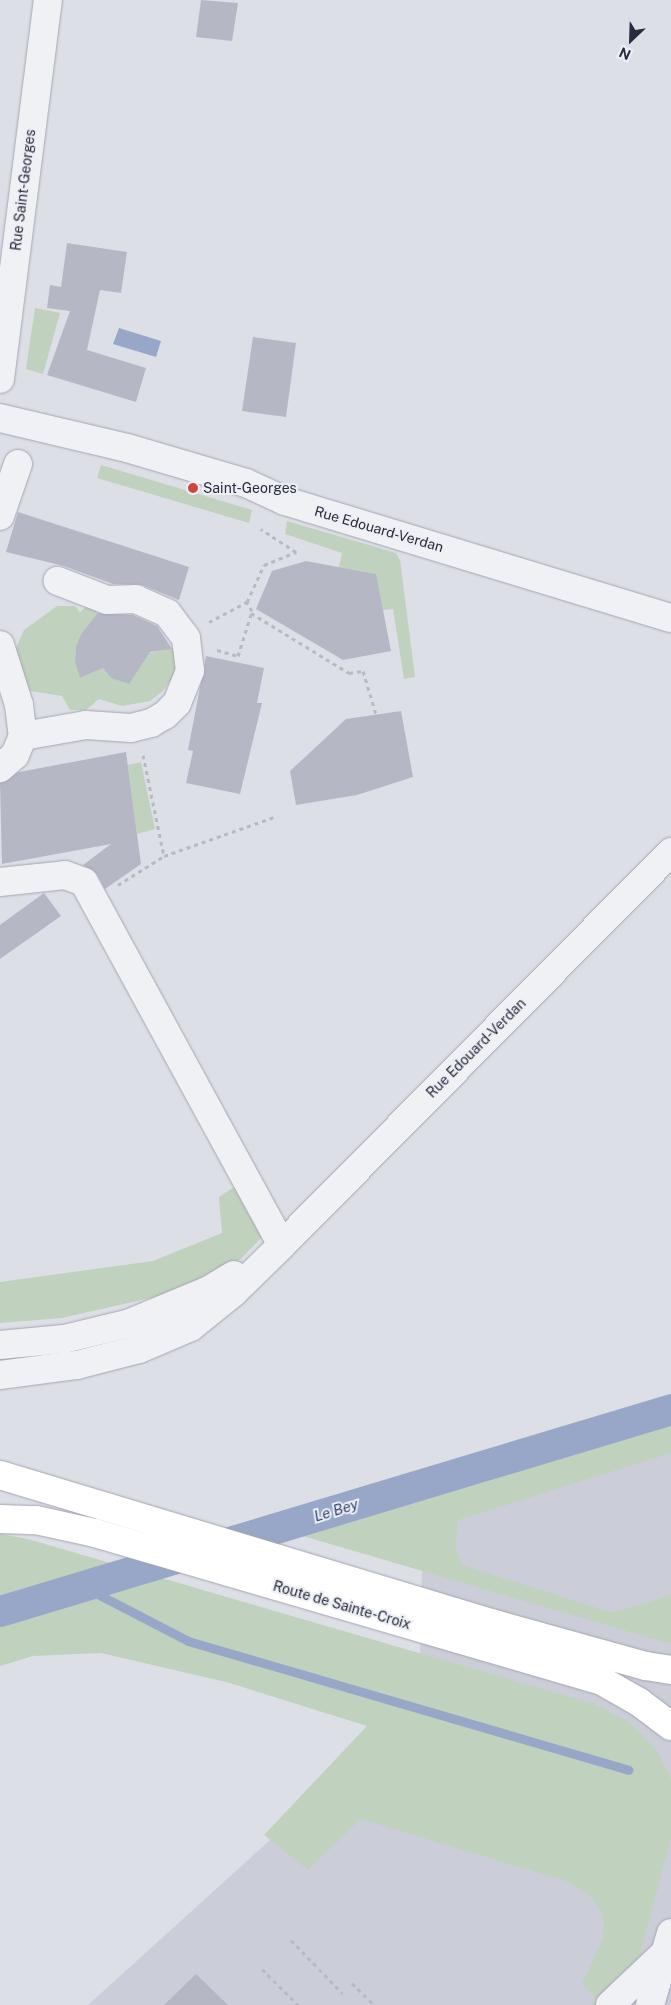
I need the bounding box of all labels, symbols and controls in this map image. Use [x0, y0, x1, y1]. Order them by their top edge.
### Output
north arrow [606, 15, 656, 65]
text: N [617, 44, 633, 63]
street label: Rue Saint-Georges [7, 128, 39, 252]
place label: Saint-Georges [203, 480, 297, 496]
marker: Saint-Georges [187, 482, 199, 494]
street label: Rue Edouard-Verdan [312, 503, 446, 555]
street label: Rue Edouard-Verdan [423, 995, 529, 1101]
water label: Le Bey [312, 1495, 360, 1525]
street label: Route de Sainte-Croix [271, 1577, 413, 1633]

